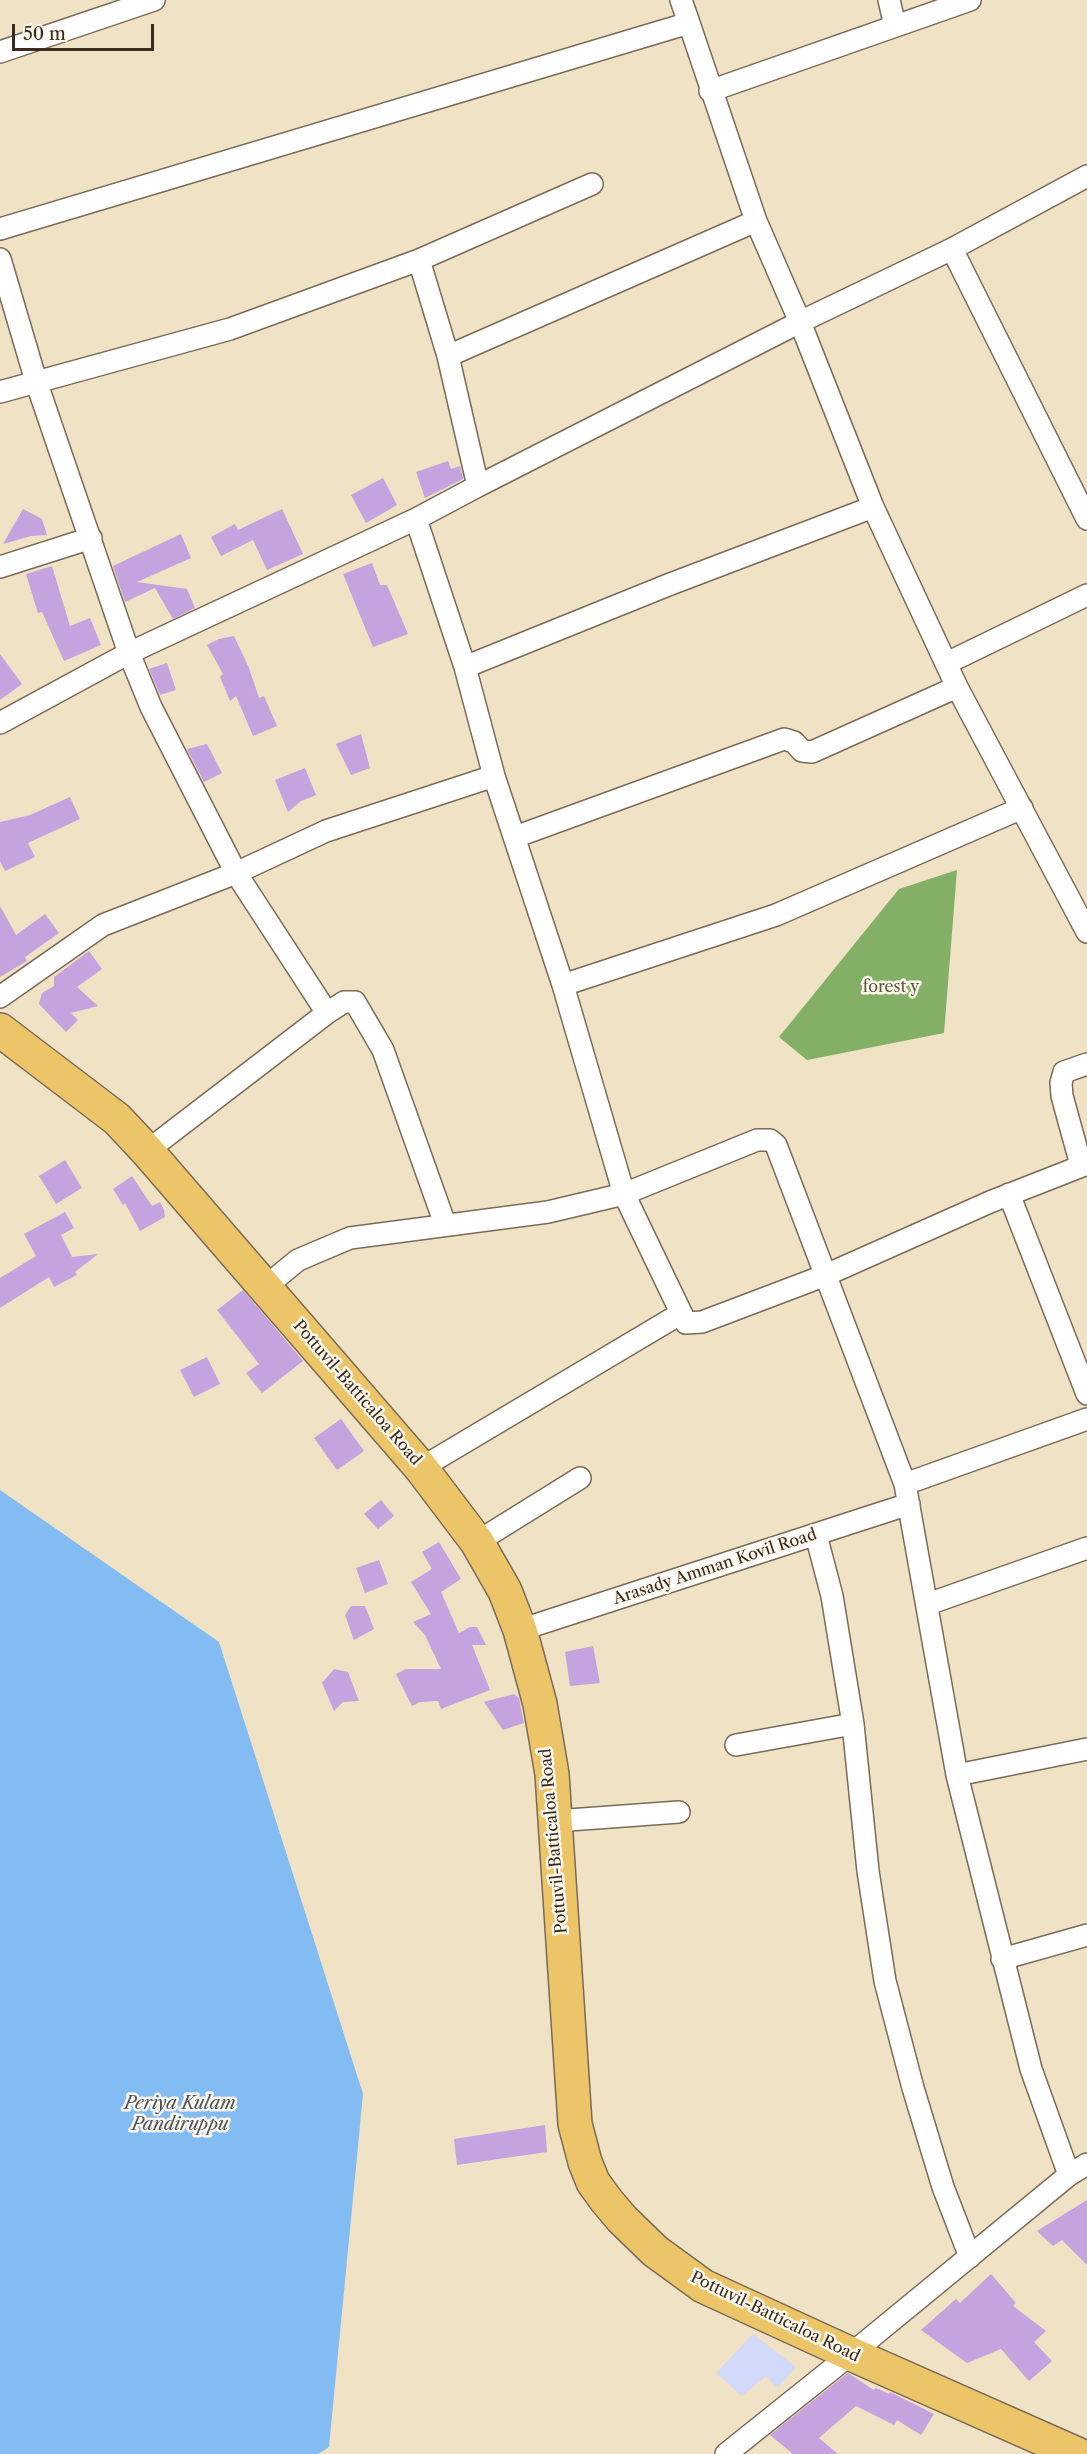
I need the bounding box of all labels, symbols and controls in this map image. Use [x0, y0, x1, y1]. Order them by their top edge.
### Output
scale bar [15, 12, 158, 50]
text: 50 m [23, 23, 66, 45]
park label: forest y [863, 977, 919, 997]
street label: Pottuvil-Batticaloa Road [289, 1317, 425, 1469]
street label: Arasady Amman Kovil Road [611, 1525, 819, 1609]
street label: Pottuvil-Batticaloa Road [536, 1748, 572, 1934]
water label: Periya Kulam Pandiruppu [124, 2093, 236, 2136]
street label: Pottuvil-Batticaloa Road [687, 2268, 863, 2366]

